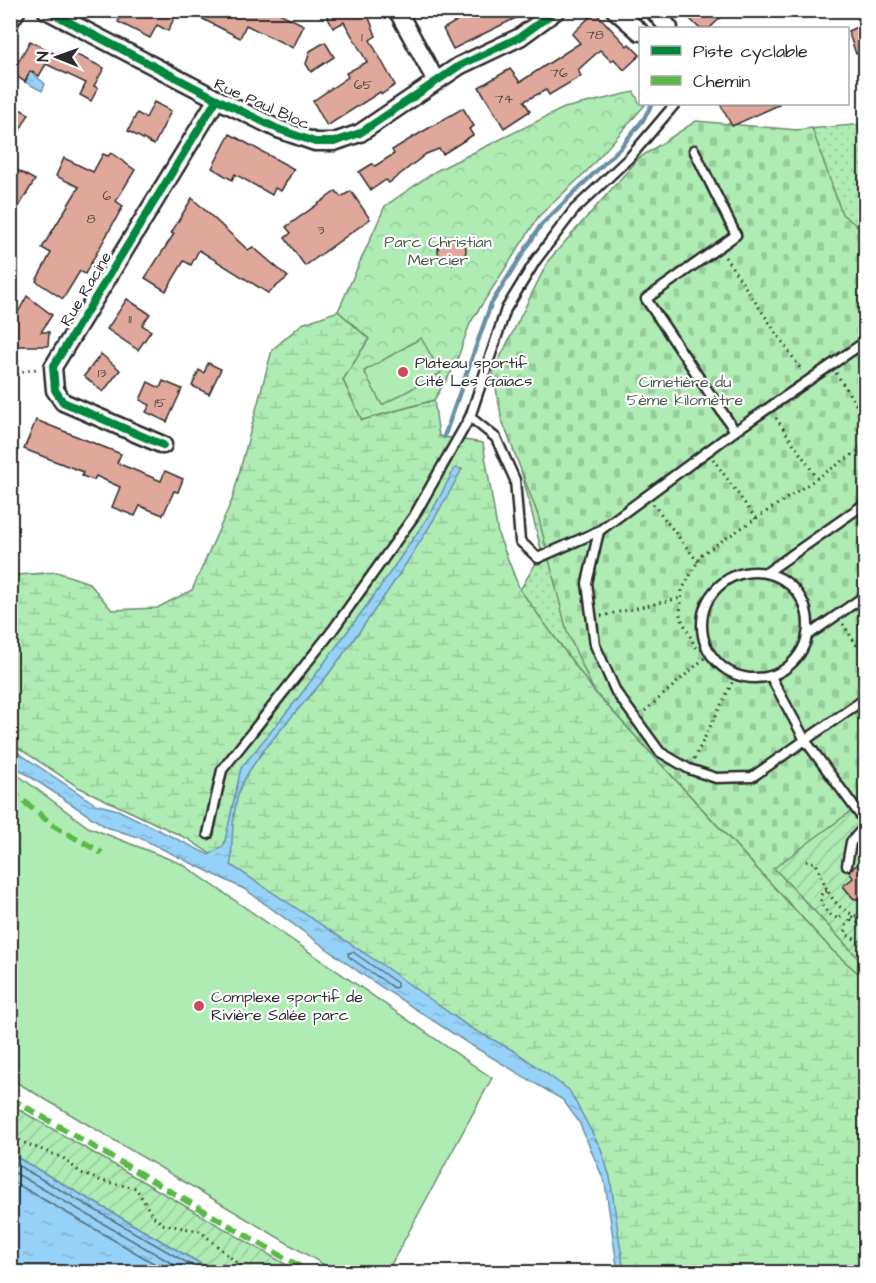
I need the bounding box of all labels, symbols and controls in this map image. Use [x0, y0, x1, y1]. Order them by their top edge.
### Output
house number: 78 [586, 25, 604, 45]
north arrow [27, 27, 87, 87]
house number: 1 [361, 27, 363, 47]
legend [639, 27, 849, 105]
text: Piste cyclable [693, 39, 808, 65]
text: N [32, 52, 54, 62]
house number: 76 [550, 63, 568, 83]
text: Chemin [693, 69, 750, 94]
street label: Rue Paul Bloc [210, 73, 314, 135]
house number: 65 [354, 75, 372, 95]
house number: 74 [495, 89, 514, 109]
house number: 6 [103, 186, 112, 206]
house number: 8 [86, 209, 96, 229]
house number: 3 [317, 220, 325, 240]
park label: Parc Christian Mercier [384, 231, 492, 271]
street label: Rue Racine [55, 247, 117, 330]
house number: 11 [128, 309, 132, 329]
place label: Plateau sportif Cité Les Gaïacs [415, 352, 532, 392]
house number: 13 [98, 363, 106, 383]
marker: Plateau sportif Cité Les Gaïacs [396, 365, 410, 379]
park label: Cimetière du 5ème kilomètre [627, 371, 744, 411]
house number: 15 [154, 393, 166, 413]
place label: Complexe sportif de Rivière Salée parc [211, 986, 363, 1026]
marker: Complexe sportif de Rivière Salée parc [192, 999, 206, 1013]

